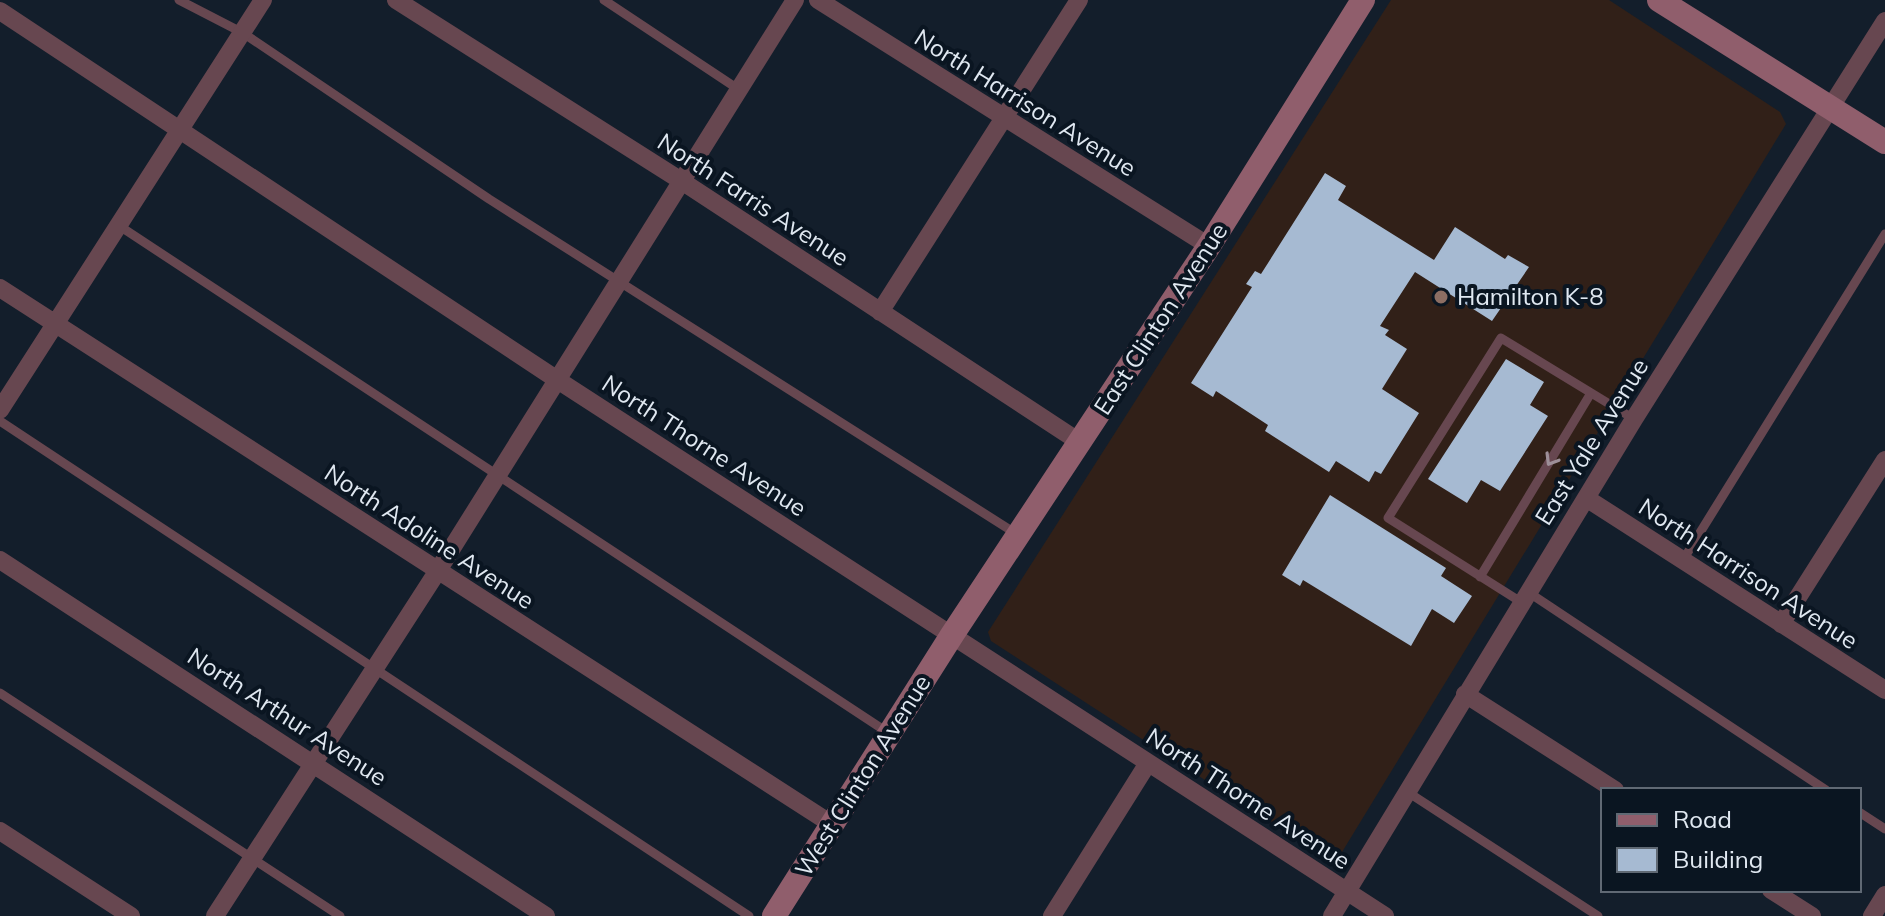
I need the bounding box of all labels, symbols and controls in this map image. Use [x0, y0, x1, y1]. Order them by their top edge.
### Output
street label: North Harrison Avenue [909, 22, 1142, 182]
street label: North Farris Avenue [652, 126, 855, 272]
street label: East Clinton Avenue [1087, 217, 1233, 420]
place label: Hamilton K-8 [1457, 281, 1604, 311]
marker: Hamilton K-8 [1432, 288, 1450, 306]
street label: East Yale Avenue [1528, 353, 1654, 530]
street label: North Thorne Avenue [597, 368, 812, 522]
one-way arrow [1545, 451, 1561, 466]
street label: North Adoline Avenue [319, 457, 540, 615]
street label: North Harrison Avenue [1633, 491, 1864, 655]
street label: North Arthur Avenue [182, 641, 393, 792]
street label: West Clinton Avenue [788, 669, 937, 882]
street label: North Thorne Avenue [1141, 721, 1356, 875]
legend [1601, 788, 1861, 892]
text: Road [1673, 804, 1732, 834]
text: Building [1673, 844, 1763, 874]

